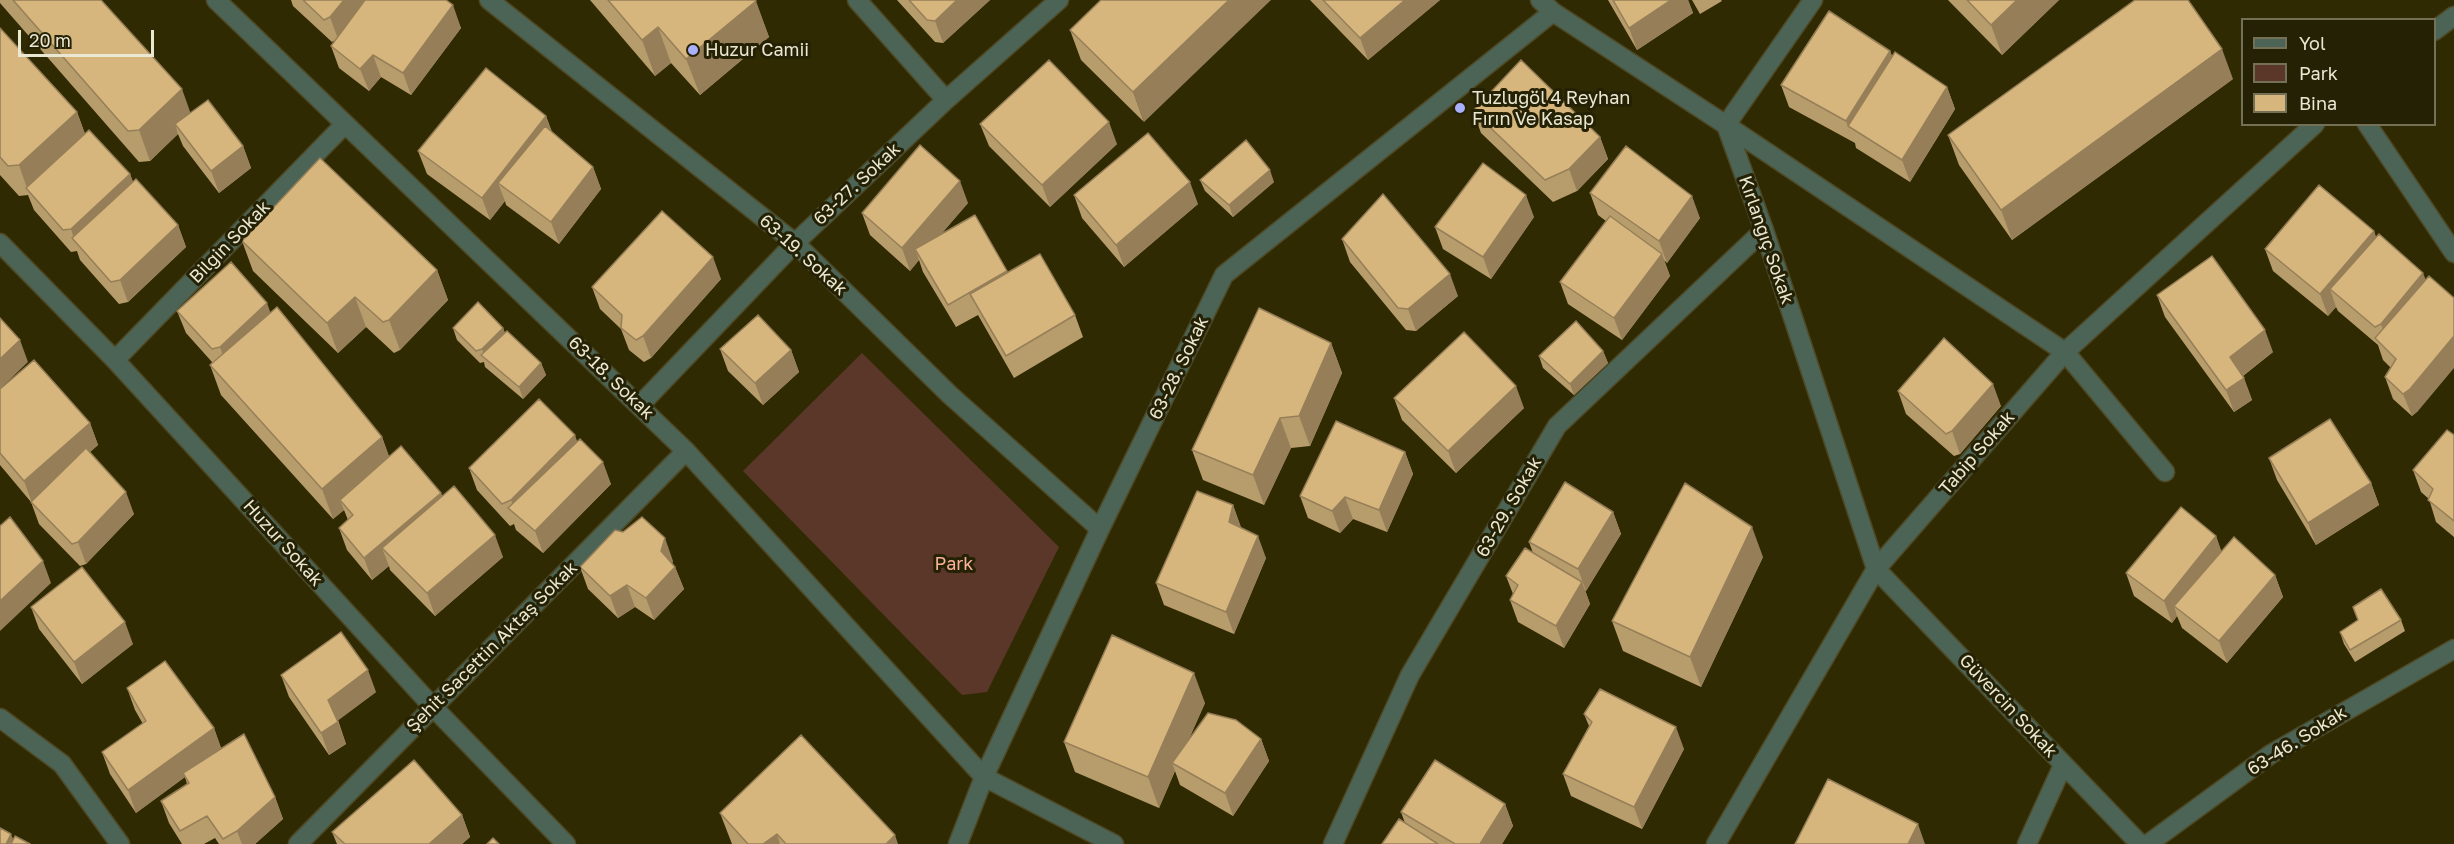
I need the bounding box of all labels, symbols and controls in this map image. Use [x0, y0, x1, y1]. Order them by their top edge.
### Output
scale bar [21, 18, 158, 56]
legend [2241, 18, 2436, 126]
text: 20 m [29, 29, 71, 51]
text: Yol [2299, 32, 2326, 54]
place label: Huzur Camii [705, 39, 809, 61]
marker: Huzur Camii [686, 43, 700, 57]
text: Park [2299, 62, 2338, 84]
place label: Tuzlugöl 4 Reyhan Fırın Ve Kasap [1472, 87, 1630, 130]
text: Bina [2299, 92, 2337, 114]
marker: Tuzlugöl 4 Reyhan Fırın Ve Kasap [1453, 101, 1467, 115]
street label: 63-27. Sokak [809, 138, 905, 230]
street label: Kırlangıç Sokak [1734, 173, 1798, 307]
street label: Bilgin Sokak [185, 196, 275, 288]
street label: 63-19. Sokak [755, 210, 851, 300]
street label: 63-28. Sokak [1145, 313, 1213, 423]
street label: 63-18. Sokak [564, 332, 658, 424]
street label: Tabip Sokak [1935, 407, 2019, 499]
street label: 63-29. Sokak [1472, 453, 1546, 561]
street label: Huzur Sokak [239, 495, 327, 591]
park label: Park [935, 553, 973, 575]
street label: Şehit Sacettin Aktaş Sokak [402, 557, 582, 737]
street label: Güvercin Sokak [1955, 650, 2061, 762]
street label: 63-46. Sokak [2243, 702, 2351, 780]

